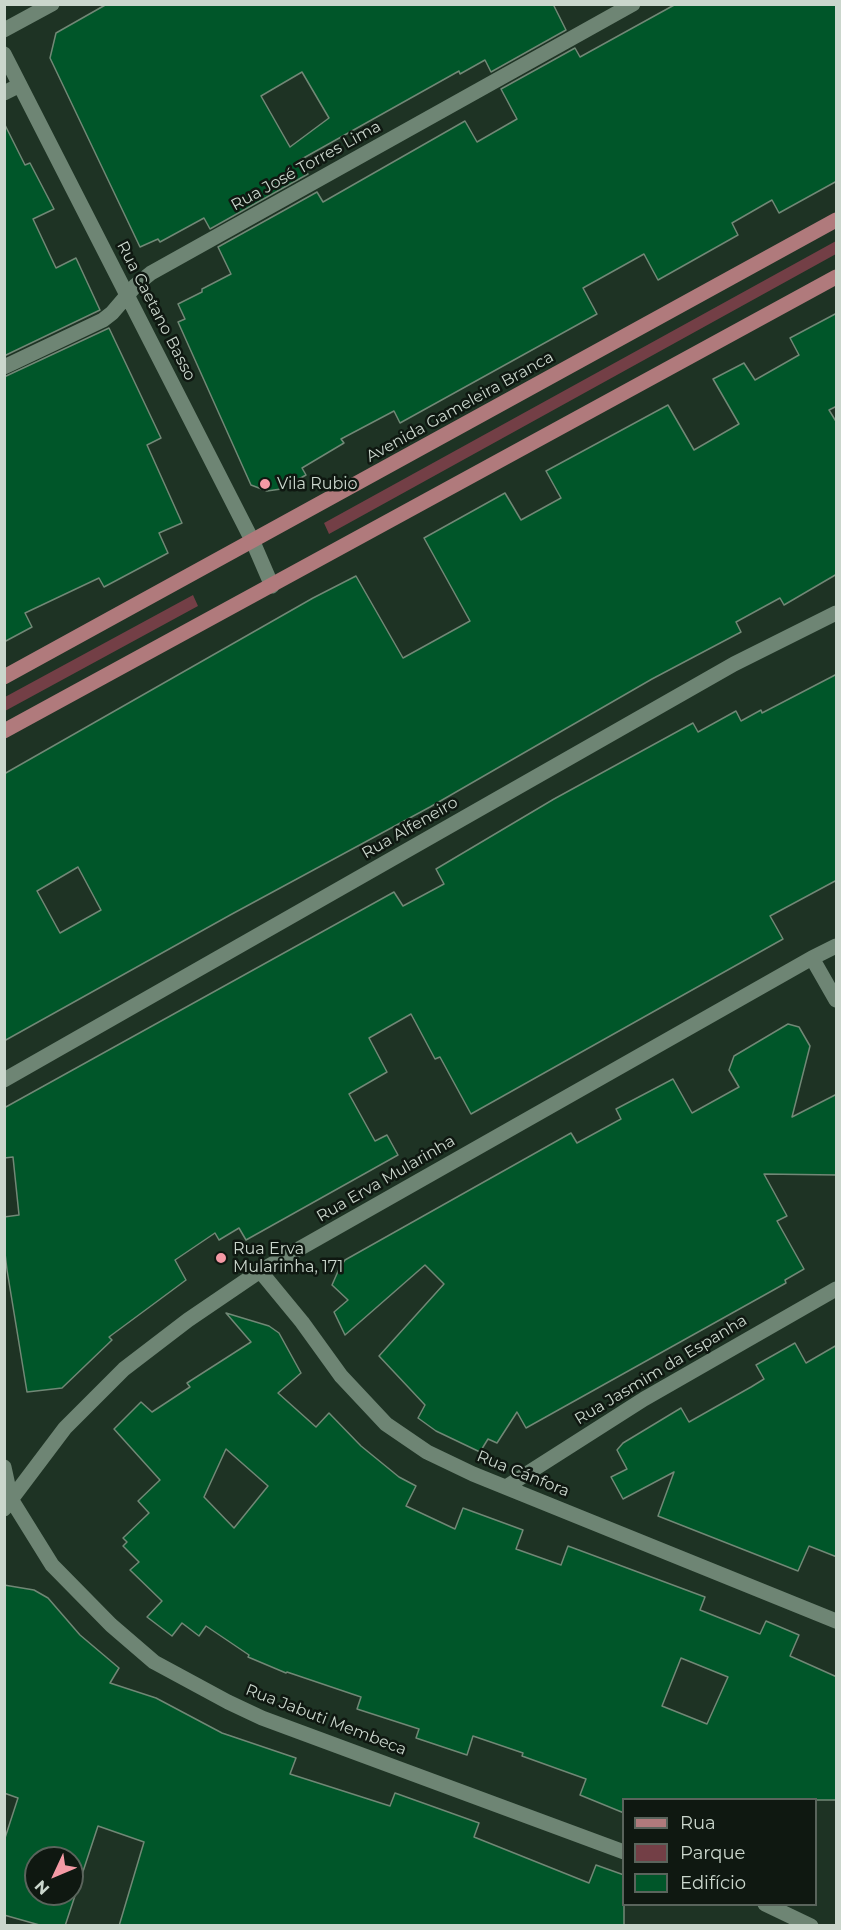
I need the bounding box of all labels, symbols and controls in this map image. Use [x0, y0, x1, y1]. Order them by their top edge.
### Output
street label: Rua José Torres Lima [228, 117, 384, 215]
street label: Rua Caetano Basso [112, 238, 200, 384]
street label: Avenida Gameleira Branca [363, 347, 557, 467]
place label: Vila Rubio [277, 474, 358, 494]
marker: Vila Rubio [258, 477, 272, 491]
street label: Rua Alfeneiro [359, 793, 461, 863]
street label: Rua Erva Mularinha [313, 1131, 459, 1227]
place label: Rua Erva Mularinha, 171 [233, 1239, 343, 1277]
marker: Rua Erva Mularinha, 171 [214, 1251, 228, 1265]
street label: Rua Jasmim da Espanha [571, 1311, 751, 1429]
street label: Rua Cánfora [474, 1447, 572, 1501]
street label: Rua Jabuti Membeca [243, 1680, 409, 1760]
legend [622, 1798, 817, 1906]
text: Rua [680, 1812, 716, 1834]
text: Parque [680, 1842, 745, 1864]
north arrow [24, 1846, 84, 1906]
text: Edifício [680, 1872, 746, 1894]
text: N [31, 1876, 53, 1899]

